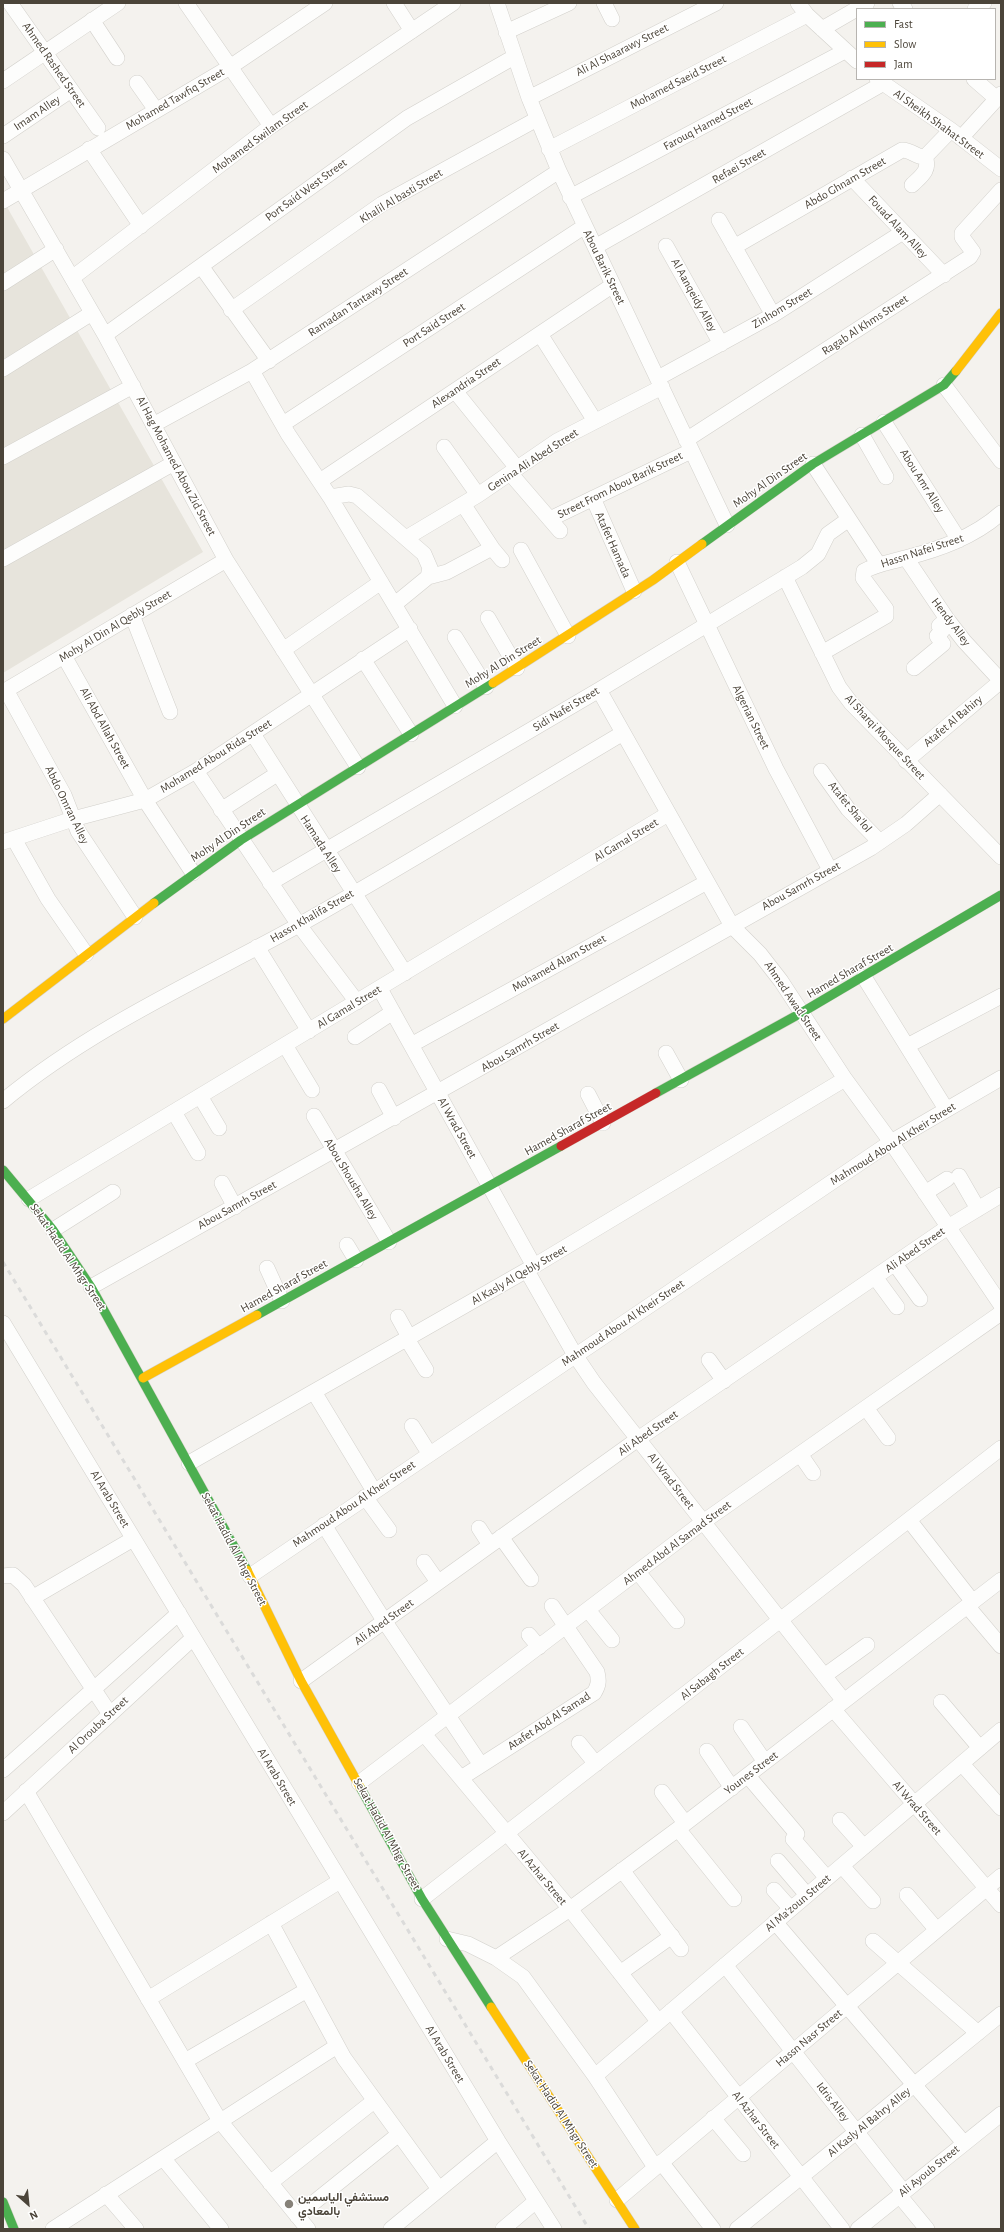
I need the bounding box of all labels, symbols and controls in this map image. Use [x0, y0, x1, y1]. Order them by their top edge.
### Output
legend [856, 8, 996, 80]
text: Fast [894, 18, 913, 30]
street label: Ahmed Rashed Street [19, 20, 89, 110]
street label: Ali Al Shaarawy Street [573, 20, 671, 80]
text: Slow [894, 38, 916, 50]
street label: Mohamed Saeid Street [628, 52, 728, 112]
text: Jam [894, 58, 913, 70]
street label: Mohamed Tawfiq Street [123, 65, 227, 133]
street label: Al Sheikh Shahat Street [891, 86, 987, 162]
street label: Imam Alley [11, 92, 63, 134]
street label: Farouq Hamed Street [661, 94, 755, 154]
street label: Mohamed Swilam Street [209, 97, 311, 177]
street label: Refaei Street [710, 145, 768, 187]
street label: Abdo Ghnam Street [802, 154, 888, 212]
street label: Port Said West Street [262, 156, 350, 224]
street label: Khalil Al basti Street [357, 166, 445, 226]
street label: Fouad Alam Alley [865, 192, 931, 262]
street label: Abou Barik Street [580, 227, 628, 307]
street label: Al Aanqeidy Alley [668, 256, 720, 334]
street label: Ramadan Tantawy Street [305, 264, 411, 340]
street label: Zinhom Street [749, 285, 815, 331]
street label: Ragab Al Khms Street [819, 292, 911, 358]
street label: Port Said Street [400, 299, 468, 351]
street label: Alexandria Street [428, 354, 504, 412]
street label: Al Hag Mohamed Abou Zid Street [133, 394, 219, 538]
street label: Genina Ali Abed Street [485, 425, 581, 495]
street label: Abou Amr Alley [897, 446, 947, 516]
street label: Street From Abou Barik Street [555, 448, 685, 522]
street label: Mohy Al Din Street [730, 449, 810, 511]
street label: Atafet Hamada [592, 510, 634, 580]
street label: Hassn Nafei Street [879, 531, 965, 571]
street label: Mohy Al Din Al Qebly Street [56, 587, 174, 665]
street label: Hendy Alley [928, 595, 974, 649]
street label: Mohy Al Din Street [462, 633, 544, 691]
street label: Algerian Street [729, 682, 773, 752]
street label: Sidi Nafei Street [530, 683, 602, 735]
street label: Ali Abd Allah Street [77, 685, 133, 771]
street label: Al Sharqi Mosque Street [842, 691, 928, 783]
street label: Atafet Al Bahiry [920, 692, 986, 750]
street label: Mohamed Abou Rida Street [158, 716, 274, 796]
street label: Abdo Omran Alley [42, 764, 92, 846]
street label: Atafet Sha'lol [825, 779, 875, 835]
street label: Mohy Al Din Street [188, 805, 268, 865]
street label: Hamada Alley [297, 812, 345, 876]
street label: Al Gamal Street [591, 815, 661, 865]
street label: Abou Samrh Street [759, 858, 843, 914]
street label: Hassn Khalifa Street [268, 886, 356, 946]
street label: Mohamed Alam Street [509, 931, 609, 995]
street label: Hamed Sharaf Street [804, 941, 896, 1001]
street label: Ahmed Awad Street [761, 958, 825, 1044]
street label: Al Gamal Street [314, 982, 384, 1032]
street label: Abou Samrh Street [478, 1019, 562, 1075]
street label: Al Wrad Street [434, 1095, 480, 1161]
street label: Hamed Sharaf Street [522, 1099, 614, 1159]
street label: Mahmoud Abou Al Kheir Street [828, 1099, 958, 1189]
street label: Abou Shousha Alley [321, 1136, 381, 1222]
street label: Abou Samrh Street [195, 1177, 279, 1233]
street label: Sekat Hadid Al Mhgr Street [27, 1201, 109, 1313]
street label: Ali Abed Street [882, 1224, 948, 1276]
street label: Al Kasly Al Qebly Street [469, 1242, 569, 1308]
street label: Hamed Sharaf Street [238, 1256, 330, 1316]
street label: Mahmoud Abou Al Kheir Street [559, 1276, 687, 1370]
street label: Ali Abed Street [615, 1407, 681, 1459]
street label: Al Wrad Street [644, 1450, 698, 1512]
street label: Mahmoud Abou Al Kheir Street [290, 1457, 418, 1551]
street label: Al Arab Street [87, 1468, 133, 1530]
street label: Sekat Hadid Al Mhgr Street [198, 1490, 270, 1608]
street label: Ahmed Abd Al Samad Street [620, 1498, 734, 1588]
street label: Ali Abed Street [352, 1596, 416, 1648]
street label: Al Sabagh Street [677, 1645, 747, 1703]
street label: Atafet Abd Al Samad [505, 1689, 593, 1753]
street label: Al Orouba Street [65, 1693, 131, 1757]
street label: Al Arab Street [254, 1746, 300, 1808]
street label: Younes Street [721, 1748, 781, 1798]
street label: Sekat Hadid Al Mhgr Street [350, 1775, 424, 1893]
street label: Al Wrad Street [889, 1778, 945, 1838]
street label: Al Azhar Street [514, 1846, 570, 1908]
street label: Al Ma'zoun Street [762, 1871, 834, 1935]
street label: Hassn Nasr Street [773, 2006, 845, 2070]
street label: Al Arab Street [422, 2023, 468, 2085]
street label: Sekat Hadid Al Mhgr Street [521, 2057, 601, 2171]
street label: Idris Alley [813, 2079, 853, 2125]
street label: Al Kasly Al Bahry Alley [824, 2084, 914, 2160]
street label: Al Azhar Street [729, 2088, 783, 2152]
street label: Ali Ayoub Street [895, 2142, 963, 2200]
north arrow [8, 2184, 48, 2224]
place label: مستشفي الياسمين بالمعادي [298, 2190, 389, 2218]
marker: مستشفي الياسمين بالمعادي [283, 2198, 295, 2210]
text: N [28, 2208, 40, 2222]

